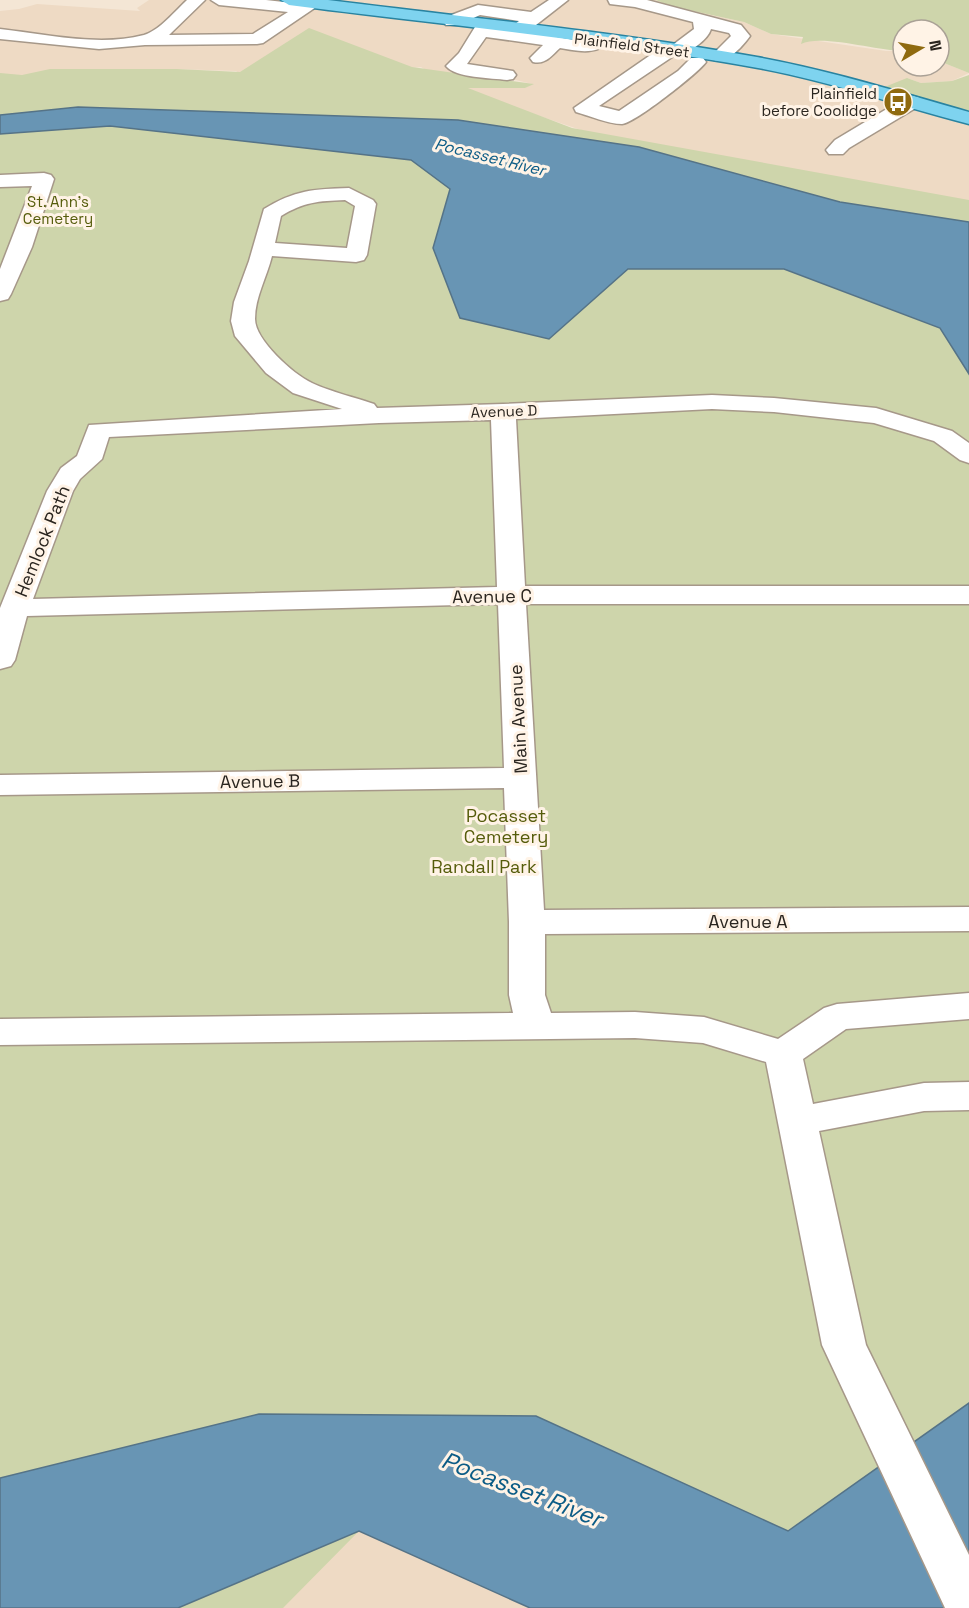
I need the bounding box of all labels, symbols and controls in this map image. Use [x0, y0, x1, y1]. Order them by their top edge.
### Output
north arrow [891, 18, 951, 78]
street label: Plainfield Street [573, 29, 691, 61]
text: N [924, 38, 947, 53]
place label: Plainfield before Coolidge [761, 84, 877, 120]
bus stop icon: Plainfield before Coolidge [882, 86, 914, 118]
water label: Pocasset River [433, 133, 549, 181]
park label: St. Ann's Cemetery [23, 192, 93, 228]
street label: Avenue D [470, 400, 538, 422]
street label: Hemlock Path [9, 482, 75, 600]
street label: Avenue C [452, 584, 532, 608]
street label: Main Avenue [504, 664, 532, 774]
street label: Avenue B [220, 769, 300, 793]
park label: Pocasset Cemetery [464, 804, 548, 848]
park label: Randall Park [431, 855, 537, 878]
street label: Avenue A [708, 910, 788, 933]
water label: Pocasset River [437, 1444, 610, 1535]

